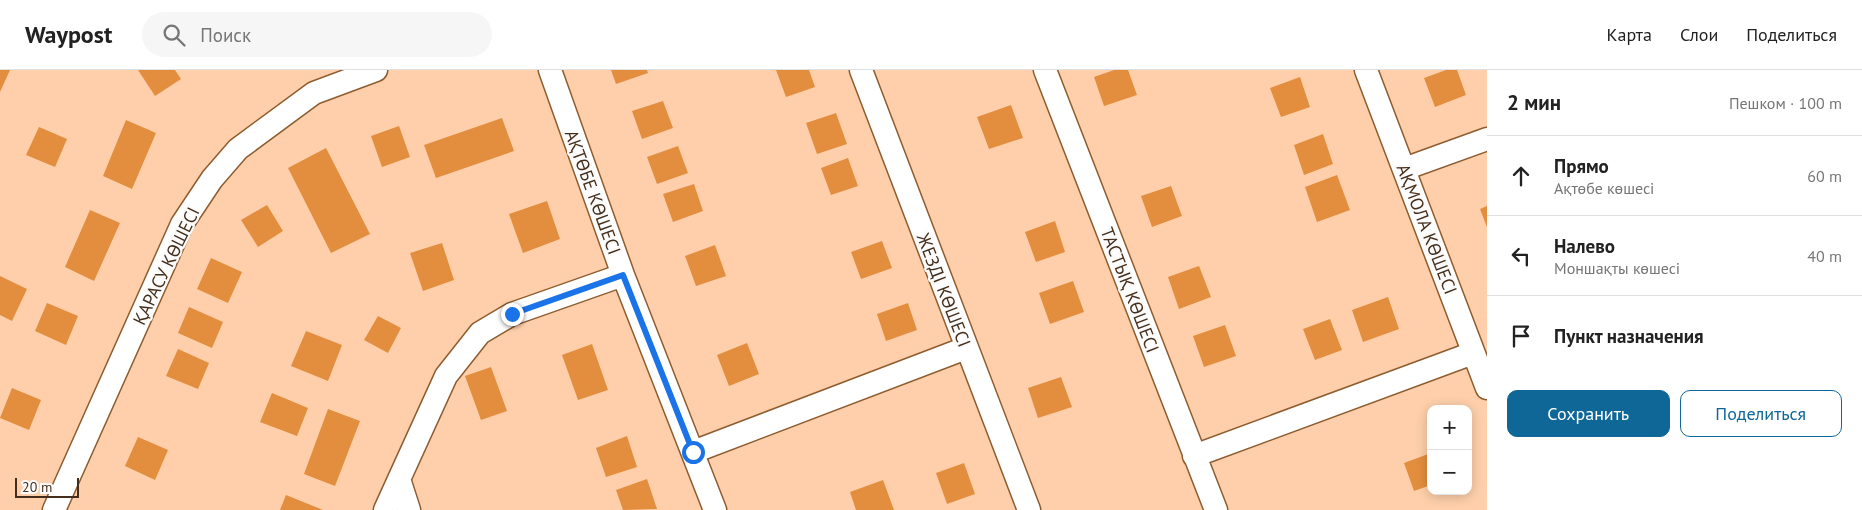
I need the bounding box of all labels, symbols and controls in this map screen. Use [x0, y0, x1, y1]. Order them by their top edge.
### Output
search box [142, 12, 492, 57]
text: Waypost [25, 19, 112, 50]
icon: search [160, 21, 188, 49]
text: Поиск [200, 23, 251, 47]
text: Карта [1607, 23, 1652, 46]
text: Слои [1680, 23, 1718, 46]
text: Поделиться [1746, 23, 1837, 46]
text: 2 мин [1507, 89, 1561, 116]
text: Пешком · 100 m [1729, 93, 1842, 113]
street label: АҚТӨБЕ КӨШЕСІ [560, 126, 626, 258]
text: Прямо [1554, 154, 1609, 178]
street label: АҚМОЛА КӨШЕСІ [1392, 161, 1462, 297]
icon: ahead [1507, 162, 1535, 190]
text: 60 m [1807, 166, 1842, 186]
text: Ақтөбе көшесі [1554, 178, 1654, 198]
street label: ҚАРАСУ КӨШЕСІ [127, 203, 205, 329]
street label: ТАСТЫҚ КӨШЕСІ [1096, 224, 1164, 356]
street label: ЖЕЗДІ КӨШЕСІ [911, 229, 976, 350]
text: Налево [1554, 234, 1615, 258]
icon: left [1507, 242, 1535, 270]
text: 40 m [1807, 246, 1842, 266]
text: Моншақты көшесі [1554, 258, 1680, 278]
route end [501, 303, 524, 326]
icon: arrive [1507, 322, 1535, 350]
text: Пункт назначения [1554, 324, 1704, 348]
button: Сохранить [1507, 390, 1670, 437]
button: Поделиться [1680, 390, 1842, 437]
map controls [1427, 405, 1472, 495]
button: + [1427, 405, 1472, 450]
route start [682, 441, 705, 464]
button: − [1427, 450, 1472, 495]
scale bar [15, 475, 79, 498]
text: 20 m [22, 478, 52, 496]

